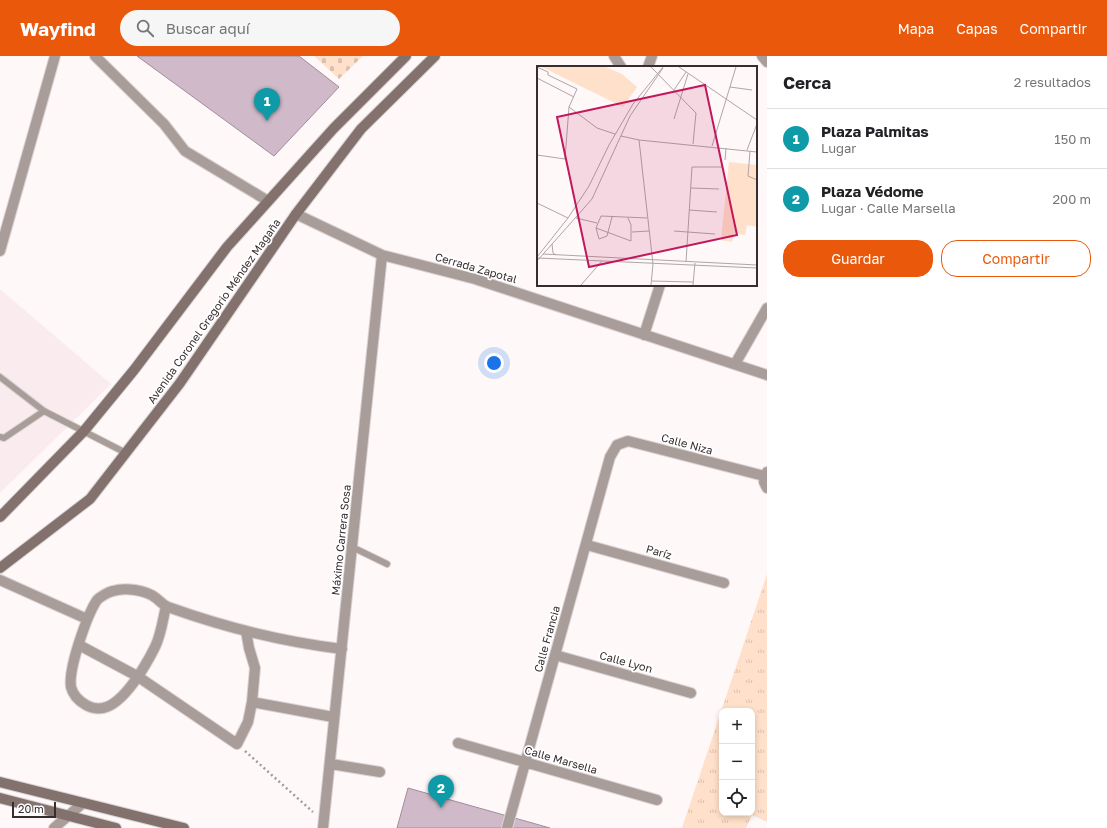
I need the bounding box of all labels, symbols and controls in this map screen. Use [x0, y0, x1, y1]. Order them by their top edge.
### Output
search box [120, 10, 400, 46]
text: Wayfind [20, 17, 96, 40]
icon: search [134, 17, 156, 39]
text: Buscar aquí [166, 19, 250, 37]
text: Mapa [898, 20, 934, 37]
text: Capas [956, 20, 998, 37]
text: Compartir [1020, 20, 1087, 37]
inset map [537, 66, 757, 286]
text: Cerca [783, 72, 831, 93]
text: 2 resultados [1014, 74, 1091, 90]
pin: 1 [254, 88, 280, 121]
text: Plaza Palmitas [821, 122, 929, 140]
text: 1 [793, 131, 799, 147]
text: 150 m [1054, 131, 1091, 147]
text: Lugar [821, 140, 856, 156]
text: Plaza Védome [821, 182, 924, 200]
text: 2 [792, 191, 800, 207]
text: 200 m [1053, 191, 1091, 207]
text: Lugar · Calle Marsella [821, 200, 956, 216]
street label: Avenida Coronel Gregorio Méndez Magaña [144, 216, 283, 406]
button: Guardar [783, 240, 933, 277]
button: Compartir [941, 240, 1091, 277]
street label: Cerrada Zapotal [434, 250, 519, 286]
your location [484, 353, 504, 373]
street label: Calle Niza [660, 430, 714, 457]
street label: Máximo Carrera Sosa [328, 484, 353, 596]
street label: Paríz [645, 542, 674, 561]
street label: Calle Francia [531, 604, 562, 674]
street label: Calle Lyon [598, 648, 654, 675]
map controls [719, 708, 755, 816]
button: + [719, 708, 755, 744]
street label: Calle Marsella [523, 743, 599, 776]
button: − [719, 744, 755, 780]
pin: 2 [428, 775, 454, 808]
button: locate [719, 780, 755, 816]
scale bar [12, 800, 56, 819]
text: 20 m [18, 802, 44, 815]

